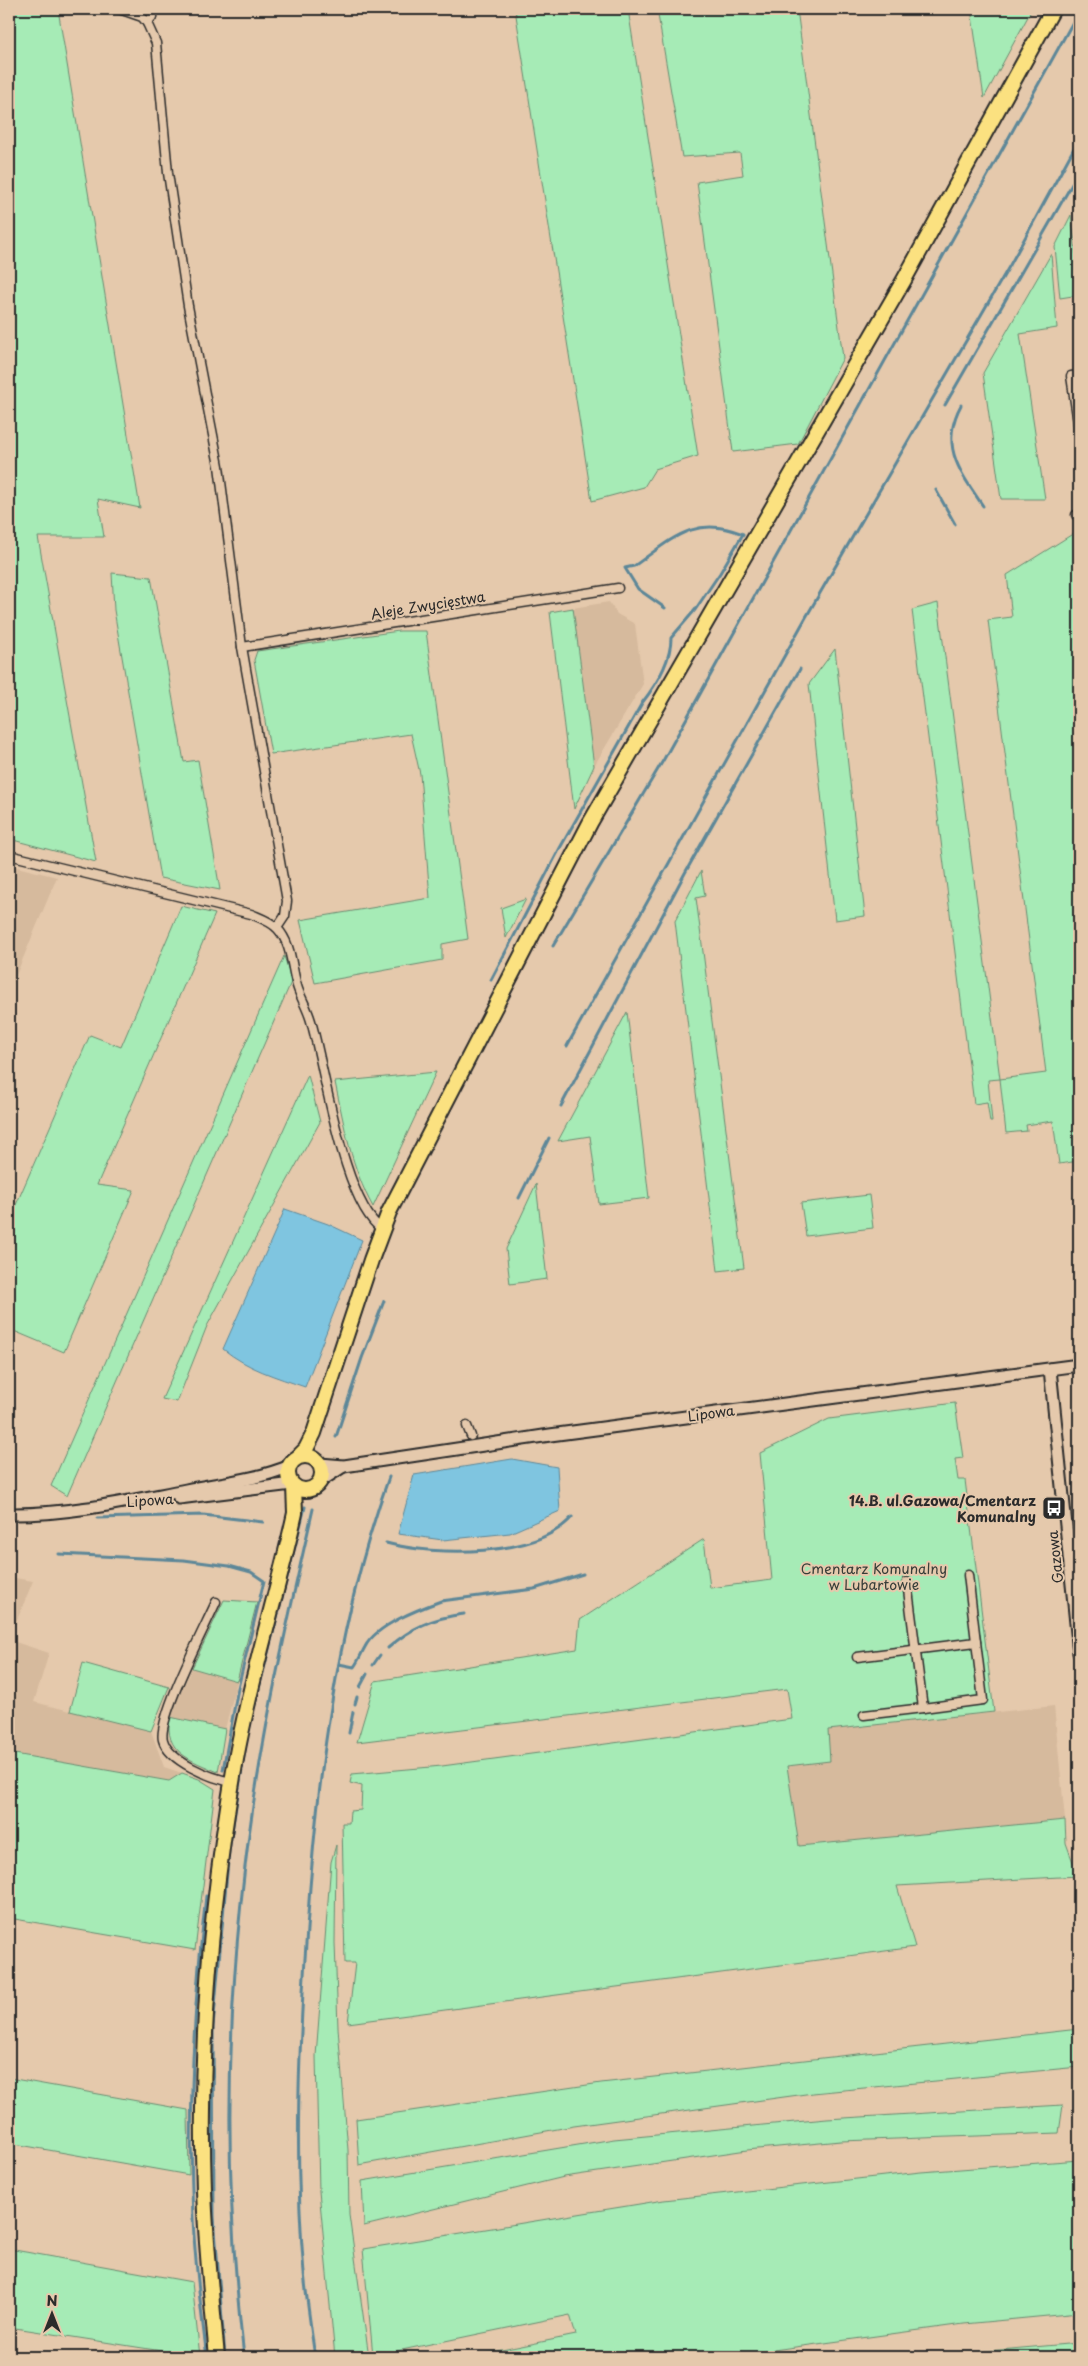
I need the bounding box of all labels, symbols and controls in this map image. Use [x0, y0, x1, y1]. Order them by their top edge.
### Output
street label: Aleje Zwycięstwa [369, 586, 487, 624]
street label: Lipowa [686, 1399, 736, 1427]
street label: Lipowa [126, 1488, 175, 1512]
place label: 14.B. ul.Gazowa/Cmentarz Komunalny [849, 1490, 1036, 1527]
bus stop icon: 14.B. ul.Gazowa/Cmentarz Komunalny [1041, 1495, 1067, 1521]
street label: Gazowa [1042, 1529, 1068, 1584]
park label: Cmentarz Komunalny w Lubartowie [801, 1558, 947, 1595]
north arrow [28, 2288, 78, 2338]
text: N [46, 2290, 58, 2311]

